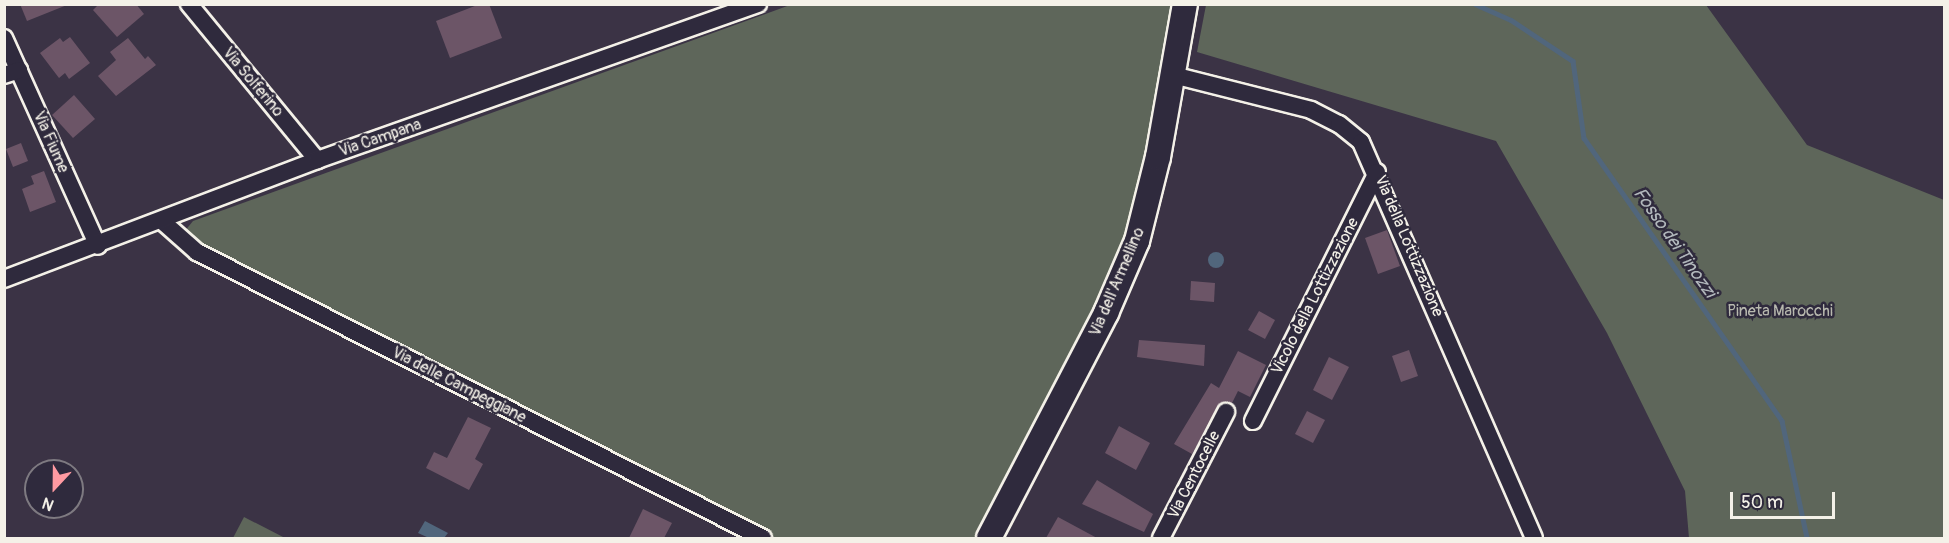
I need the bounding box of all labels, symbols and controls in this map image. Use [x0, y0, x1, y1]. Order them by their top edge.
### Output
street label: Via Solferino [218, 43, 288, 121]
street label: Via Fiume [29, 108, 73, 176]
street label: Via Campana [336, 115, 424, 161]
street label: Via della Lottizzazione [1371, 172, 1447, 320]
water label: Fosso dei Tinozzi [1628, 184, 1720, 302]
street label: Vicolo della Lottizzazione [1267, 214, 1363, 378]
street label: Via dell'Armellino [1085, 225, 1149, 339]
park label: Pineta Marocchi [1727, 301, 1833, 321]
street label: Via delle Campeggiane [389, 343, 529, 427]
street label: Via Centocelle [1164, 428, 1224, 522]
north arrow [24, 459, 84, 519]
scale bar [1733, 480, 1838, 518]
text: 50 m [1741, 491, 1783, 514]
text: N [39, 493, 57, 515]

